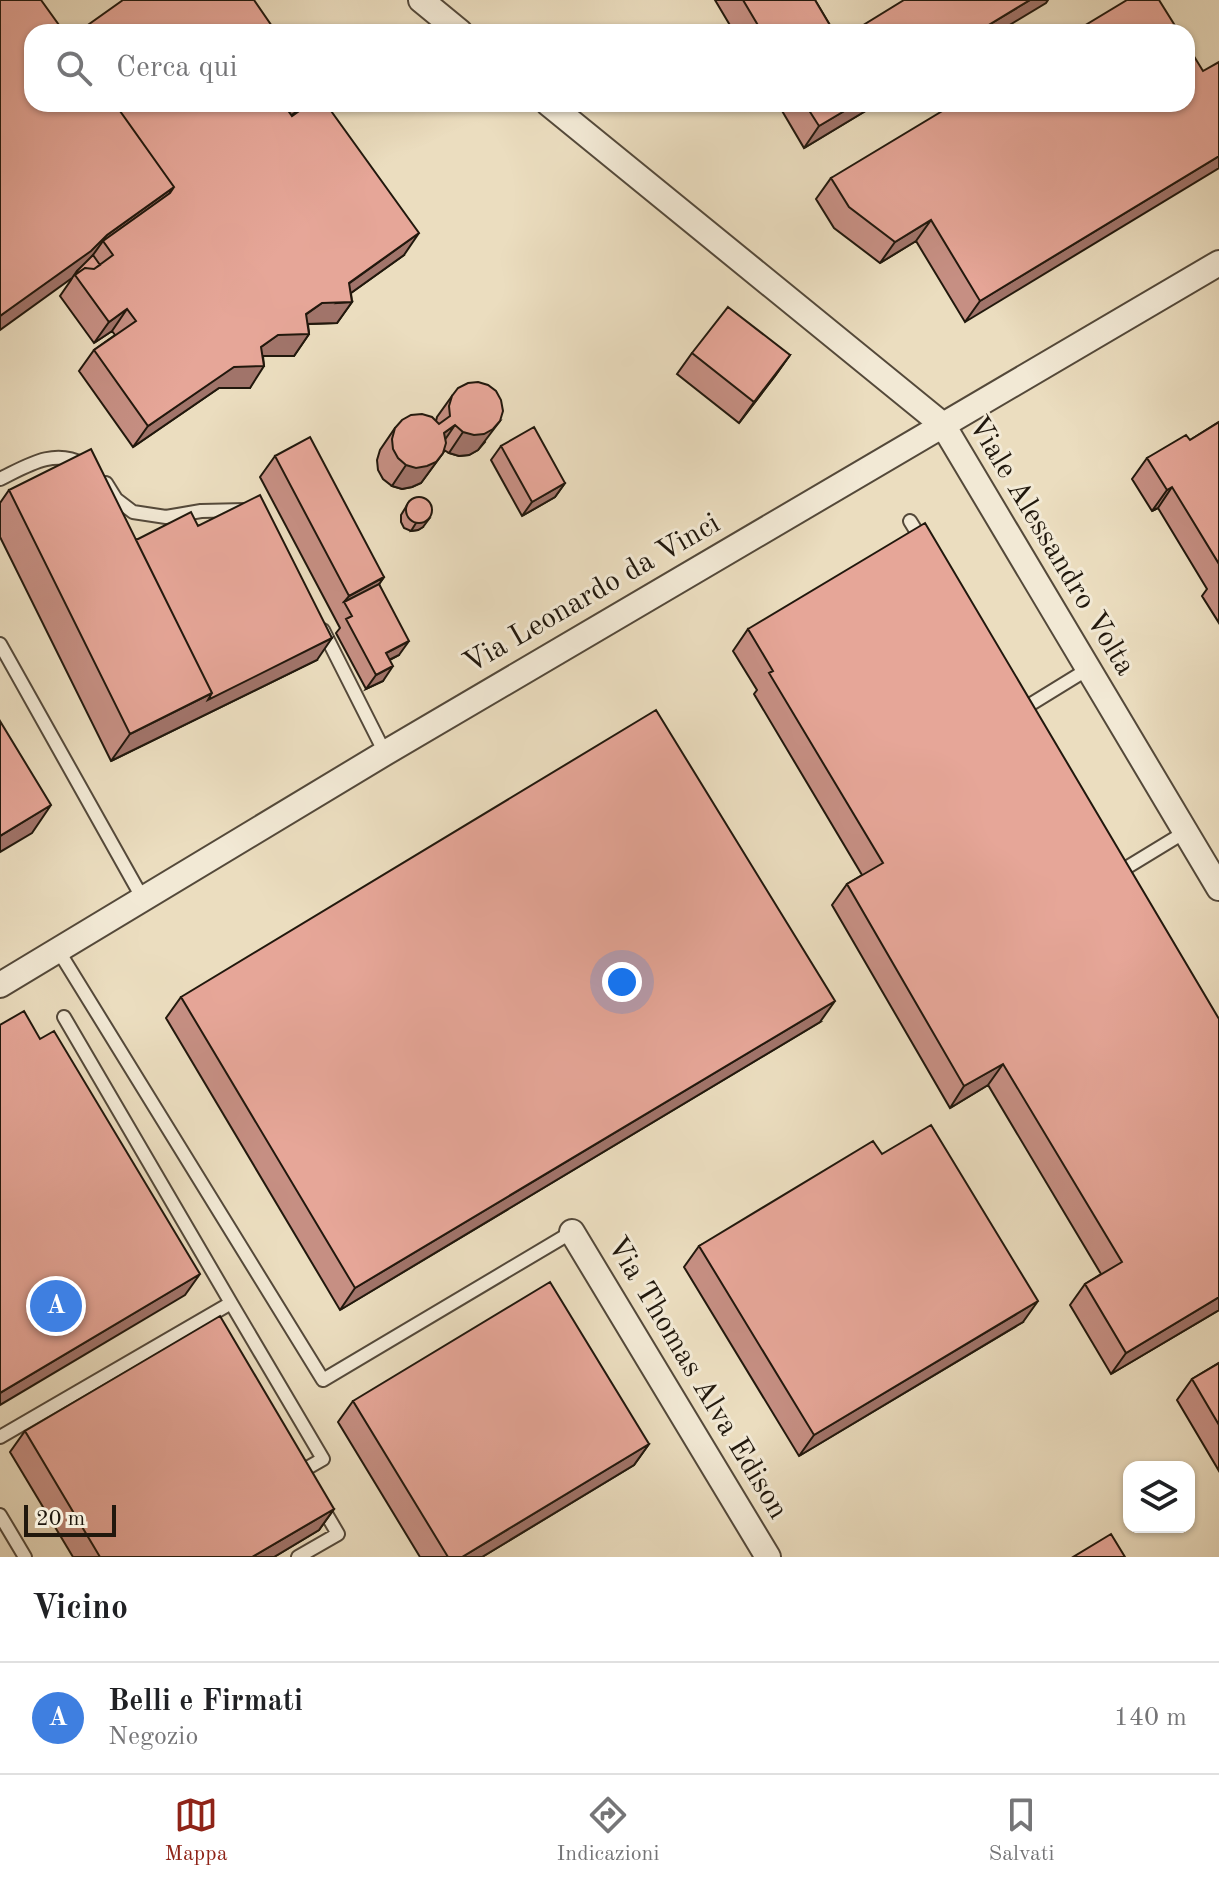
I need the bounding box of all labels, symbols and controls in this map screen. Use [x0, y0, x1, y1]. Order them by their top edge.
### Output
search box [24, 24, 1195, 112]
icon: search [52, 46, 96, 90]
text: Cerca qui [116, 53, 238, 83]
street label: Viale Alessandro Volta [962, 411, 1140, 681]
street label: Via Leonardo da Vinci [459, 508, 725, 680]
your location [602, 962, 642, 1002]
street label: Via Thomas Alva Edison [601, 1232, 793, 1524]
pin: A [30, 1276, 82, 1336]
map controls [1123, 1461, 1195, 1533]
button: layers [1123, 1461, 1195, 1533]
scale bar [24, 1501, 116, 1537]
text: 20 m [36, 1508, 85, 1530]
text: Vicino [32, 1592, 128, 1626]
text: Belli e Firmati [108, 1687, 303, 1717]
text: A [48, 1705, 68, 1731]
text: 140 m [1114, 1705, 1187, 1731]
text: Negozio [108, 1724, 198, 1750]
tab: Mappa [165, 1793, 228, 1868]
tab: Indicazioni [557, 1793, 659, 1868]
tab: Salvati [989, 1793, 1054, 1868]

